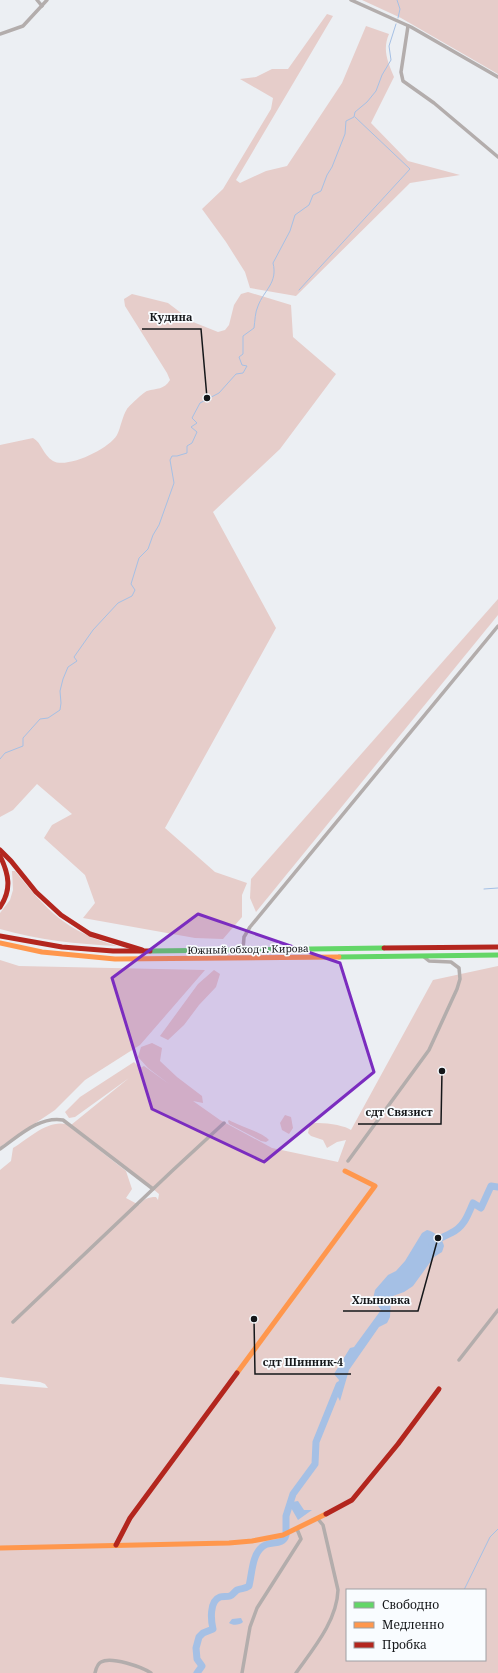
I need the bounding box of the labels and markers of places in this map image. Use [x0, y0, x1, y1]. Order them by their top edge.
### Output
callout: Кудина [142, 306, 201, 329]
callout: сдт Связист [358, 1101, 441, 1124]
callout: Хлыновка [343, 1288, 418, 1311]
callout: сдт Шинник-4 [255, 1351, 351, 1374]

